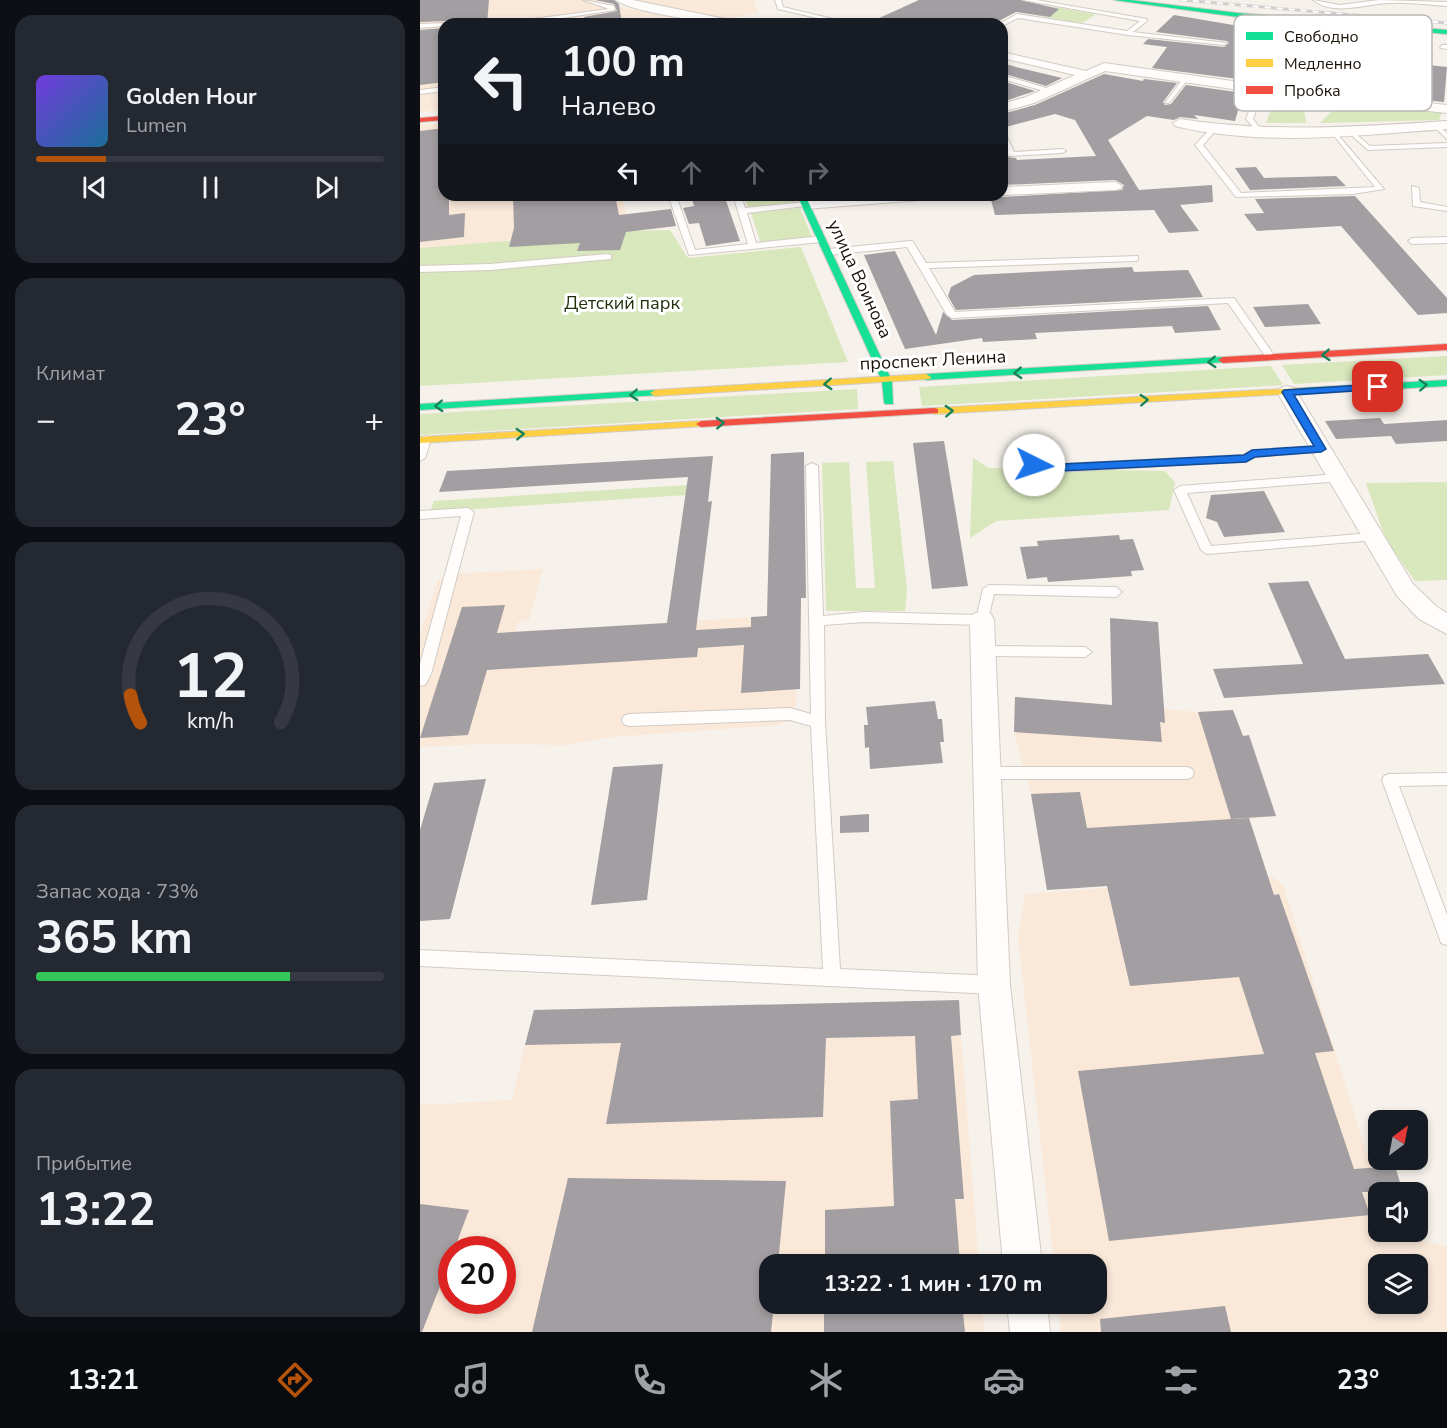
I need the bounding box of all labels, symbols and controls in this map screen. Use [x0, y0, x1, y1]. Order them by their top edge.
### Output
legend [1234, 15, 1432, 111]
text: Свободно [1284, 26, 1359, 48]
text: 100 m [561, 34, 685, 91]
icon: left [462, 42, 540, 120]
text: Медленно [1284, 53, 1362, 75]
text: Пробка [1284, 80, 1341, 102]
text: Golden Hour [126, 82, 257, 112]
text: Налево [561, 88, 656, 125]
text: Lumen [126, 112, 187, 139]
icon: left [612, 156, 645, 189]
icon: ahead [675, 156, 708, 189]
icon: ahead [738, 156, 771, 189]
icon: right [801, 156, 834, 189]
icon: previous [78, 171, 111, 204]
icon: pause [194, 171, 227, 204]
icon: next [310, 171, 343, 204]
street label: улица Воинова [822, 216, 898, 342]
park label: Детский парк [564, 291, 680, 315]
street label: проспект Ленина [859, 344, 1007, 376]
one-way arrow [1321, 348, 1330, 361]
one-way arrow [1208, 355, 1217, 368]
text: Климат [36, 360, 105, 387]
pin [1352, 361, 1403, 412]
one-way arrow [1013, 367, 1022, 380]
icon: arrive [1361, 370, 1394, 403]
one-way arrow [824, 378, 833, 391]
one-way arrow [1418, 378, 1427, 391]
one-way arrow [629, 388, 638, 401]
text: 23° [174, 390, 246, 451]
one-way arrow [1140, 394, 1149, 407]
text: − [36, 398, 56, 443]
text: + [364, 398, 384, 443]
one-way arrow [434, 399, 443, 412]
one-way arrow [945, 404, 954, 417]
one-way arrow [716, 417, 725, 430]
one-way arrow [516, 428, 525, 441]
position arrow [1002, 433, 1066, 497]
text: 12 [173, 634, 247, 719]
text: km/h [186, 706, 234, 736]
text: Запас хода · 73% [36, 878, 199, 905]
text: 365 km [36, 908, 193, 969]
north arrow [1368, 1110, 1428, 1170]
map controls [1368, 1110, 1428, 1314]
text: Прибытие [36, 1150, 132, 1177]
text: 13:22 [36, 1180, 155, 1241]
button: sound [1368, 1182, 1428, 1242]
speed limit sign: 20 [438, 1236, 516, 1314]
button: layers [1368, 1254, 1428, 1314]
text: 13:22 · 1 мин · 170 m [824, 1269, 1042, 1299]
icon: directions [274, 1359, 316, 1401]
icon: music [451, 1359, 493, 1401]
icon: phone [628, 1359, 670, 1401]
icon: climate [805, 1359, 847, 1401]
icon: car [983, 1359, 1025, 1401]
icon: filters [1160, 1359, 1202, 1401]
text: 13:21 [68, 1362, 139, 1399]
text: 23° [1337, 1362, 1379, 1399]

